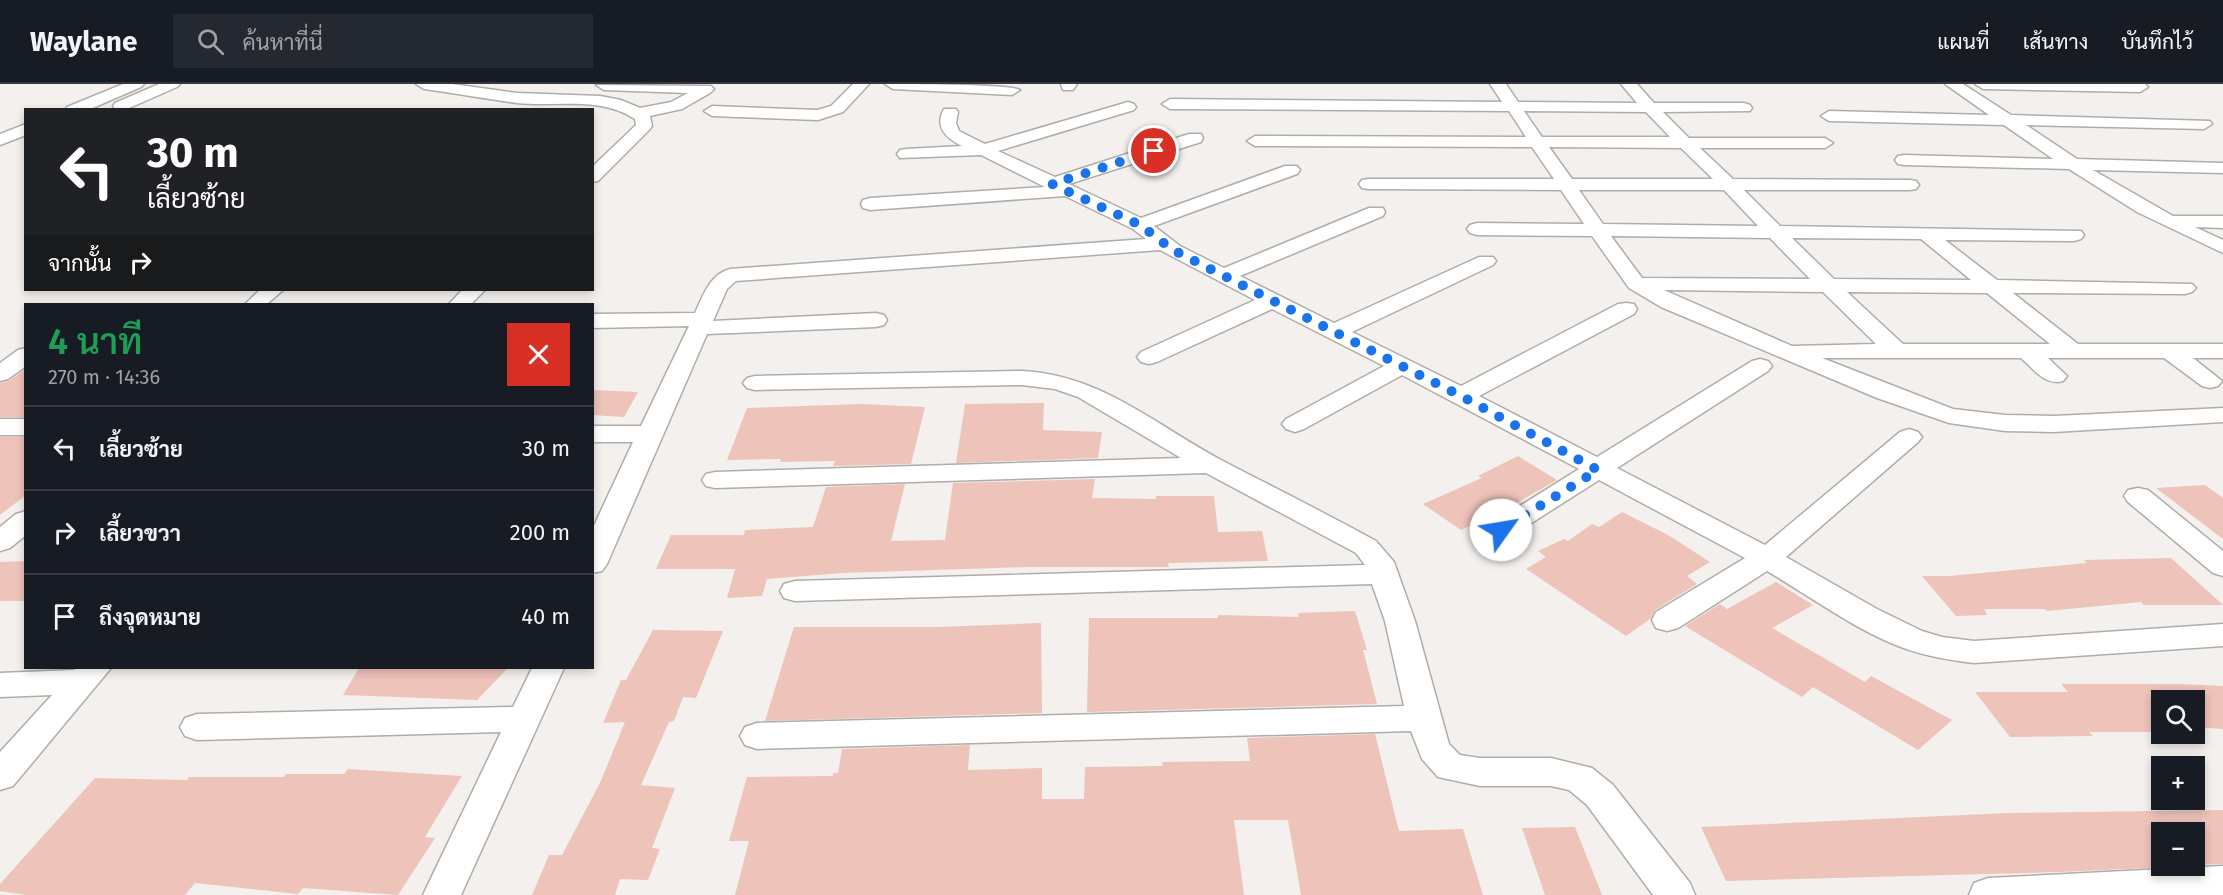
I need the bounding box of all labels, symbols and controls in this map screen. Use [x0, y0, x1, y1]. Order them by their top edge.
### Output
search box [173, 14, 593, 68]
text: Waylane [30, 25, 137, 58]
icon: search [194, 25, 227, 58]
text: ค้นหาที่นี่ [242, 29, 323, 56]
text: แผนที่ [1937, 29, 1990, 55]
text: เส้นทาง [2023, 29, 2088, 55]
text: บันทึกไว้ [2121, 29, 2193, 55]
pin [1128, 125, 1179, 176]
text: 30 m [147, 128, 239, 178]
icon: left [48, 132, 126, 210]
icon: arrive [1137, 134, 1170, 167]
text: เลี้ยวซ้าย [147, 183, 245, 215]
icon: right [124, 246, 157, 279]
text: จากนั้น [48, 250, 112, 277]
text: 4 นาที [48, 320, 142, 364]
button: close [507, 323, 570, 386]
text: 270 m · 14:36 [48, 365, 160, 389]
icon: left [48, 432, 81, 465]
text: 30 m [522, 435, 570, 462]
text: เลี้ยวซ้าย [99, 436, 183, 463]
position arrow [1469, 498, 1533, 562]
icon: right [48, 516, 81, 549]
text: 200 m [510, 519, 570, 546]
text: เลี้ยวขวา [99, 520, 181, 547]
icon: arrive [48, 600, 81, 633]
text: 40 m [521, 603, 570, 630]
text: ถึงจุดหมาย [99, 604, 201, 631]
map controls [2151, 690, 2205, 876]
button: search [2151, 690, 2205, 744]
button: + [2151, 756, 2205, 810]
button: − [2151, 822, 2205, 876]

